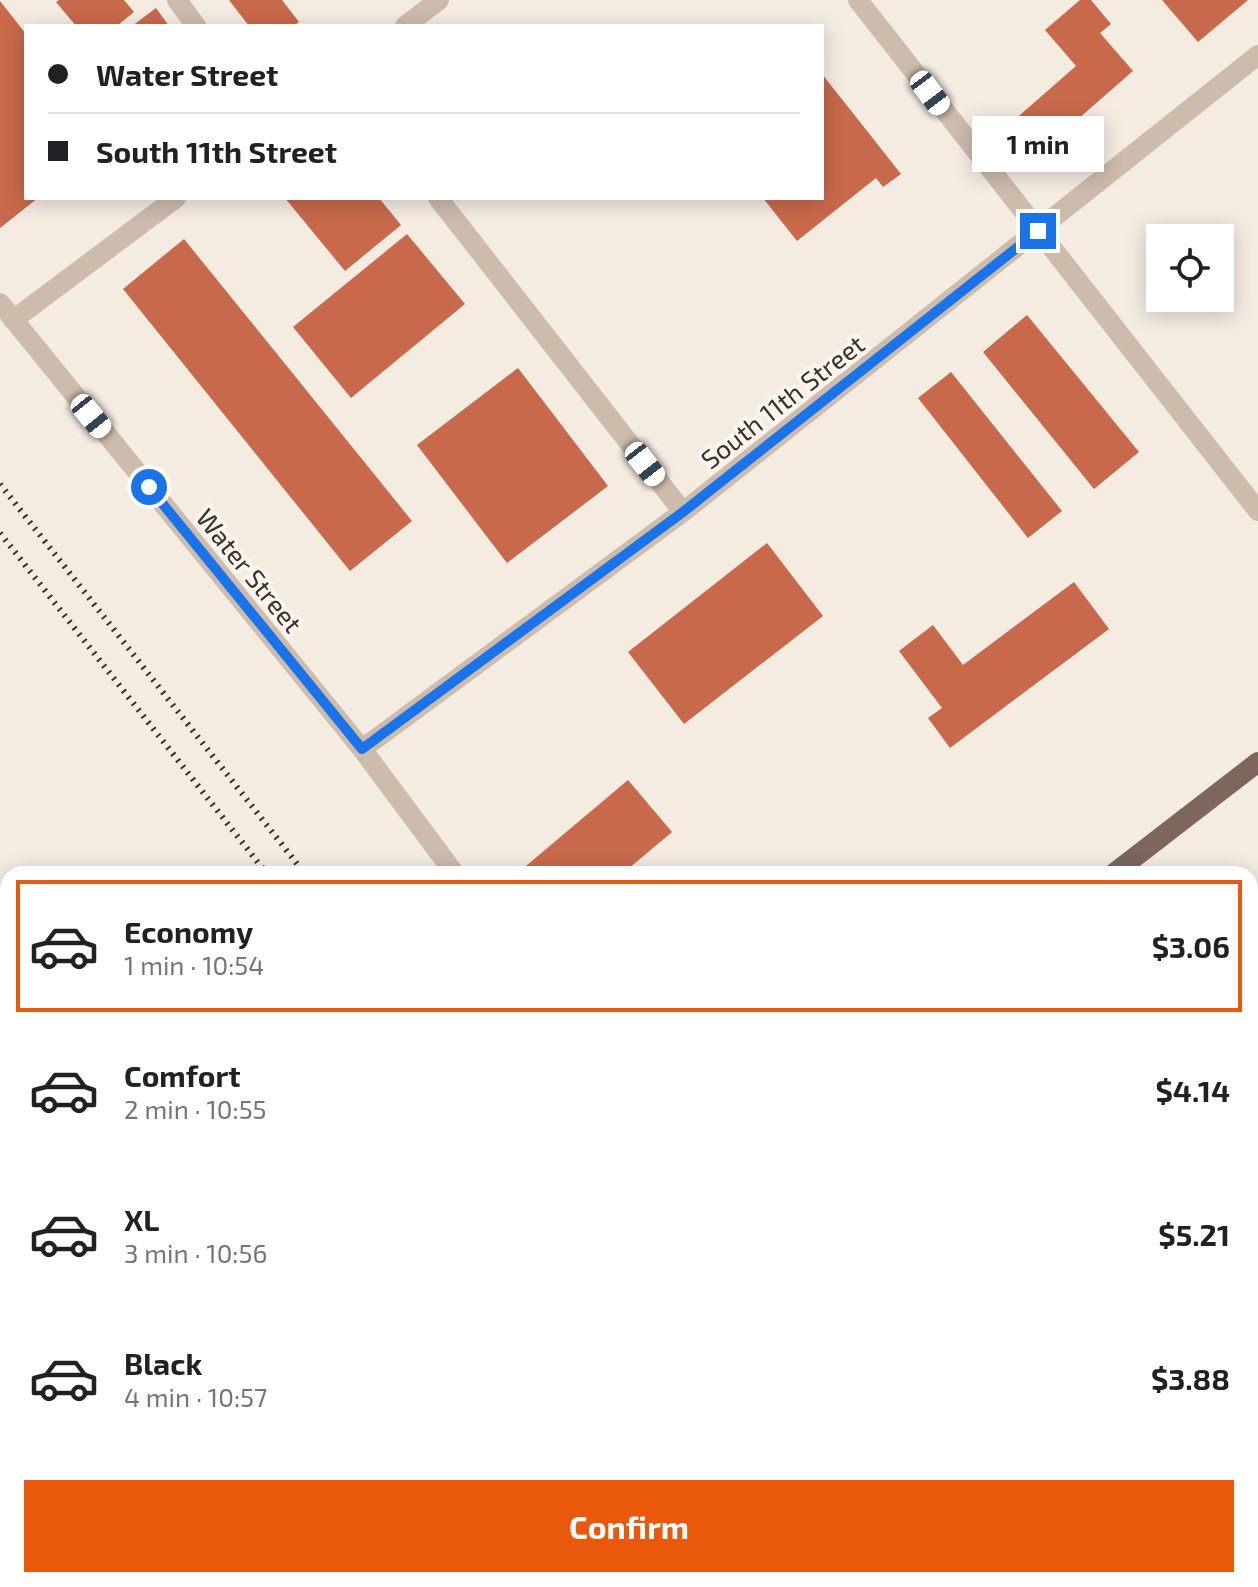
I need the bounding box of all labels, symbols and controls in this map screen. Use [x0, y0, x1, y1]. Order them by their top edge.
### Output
text: Water Street [96, 56, 278, 92]
car [906, 67, 954, 119]
callout: 1 min [972, 115, 1104, 171]
text: 1 min [1007, 128, 1069, 159]
text: South 11th Street [96, 133, 337, 169]
route end [1020, 213, 1056, 249]
map controls [1146, 224, 1234, 312]
button: locate [1146, 224, 1234, 312]
street label: South 11th Street [694, 328, 870, 474]
car [67, 390, 115, 442]
car [621, 438, 669, 490]
route start [131, 469, 167, 505]
street label: Water Street [191, 502, 309, 638]
icon: car [28, 910, 100, 982]
text: Economy [124, 913, 253, 949]
text: $3.06 [1152, 928, 1230, 964]
text: 1 min · 10:54 [124, 949, 264, 980]
icon: car [28, 1054, 100, 1126]
text: Comfort [124, 1057, 241, 1093]
text: $4.14 [1155, 1072, 1230, 1108]
text: 2 min · 10:55 [124, 1093, 267, 1124]
icon: car [28, 1198, 100, 1270]
text: XL [124, 1201, 159, 1237]
text: $5.21 [1158, 1216, 1230, 1252]
text: 3 min · 10:56 [124, 1237, 267, 1268]
icon: car [28, 1342, 100, 1414]
text: Black [124, 1345, 202, 1381]
text: $3.88 [1151, 1360, 1230, 1396]
text: 4 min · 10:57 [124, 1381, 267, 1412]
button: Confirm [24, 1480, 1234, 1572]

